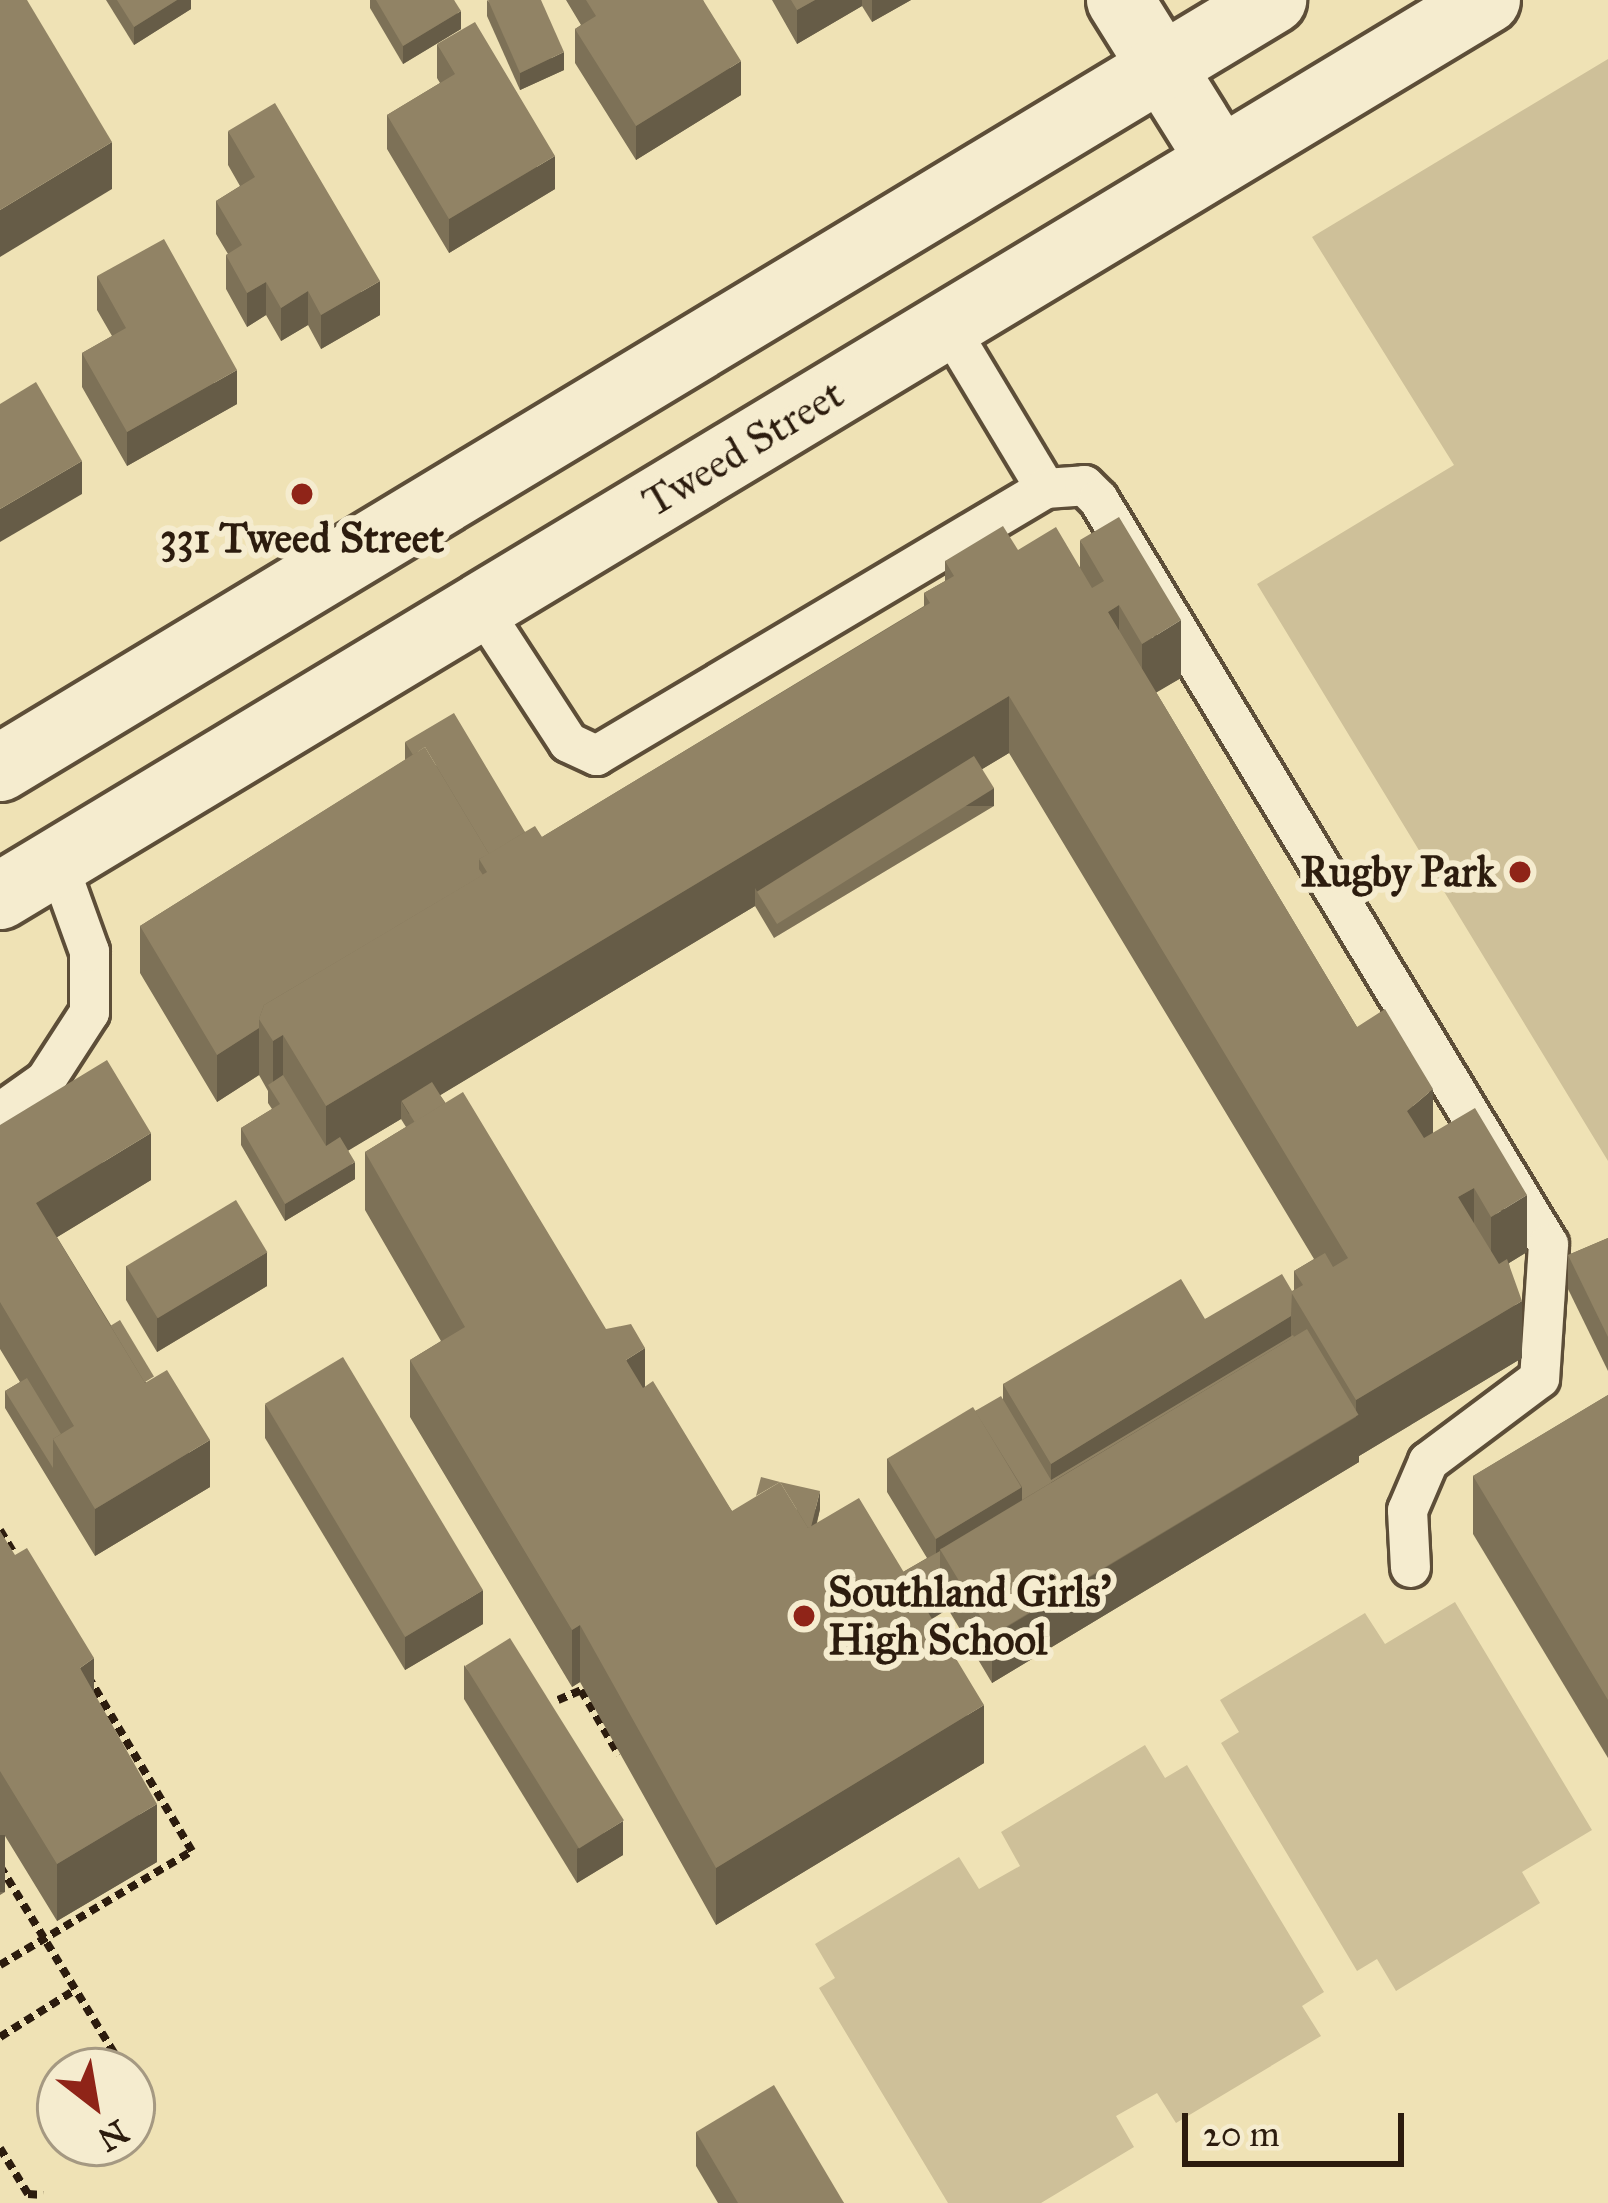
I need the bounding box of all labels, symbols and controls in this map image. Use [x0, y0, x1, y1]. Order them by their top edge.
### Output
street label: Tweed Street [634, 369, 852, 527]
marker: 331 Tweed Street [289, 481, 315, 507]
place label: 331 Tweed Street [160, 513, 444, 563]
place label: Rugby Park [1300, 847, 1496, 897]
marker: Rugby Park [1507, 859, 1533, 885]
place label: Southland Girls' High School [828, 1567, 1111, 1666]
marker: Southland Girls' High School [791, 1603, 817, 1629]
north arrow [36, 2047, 156, 2167]
scale bar [1188, 2089, 1410, 2163]
text: N [91, 2111, 135, 2160]
text: 20 m [1203, 2112, 1280, 2156]

